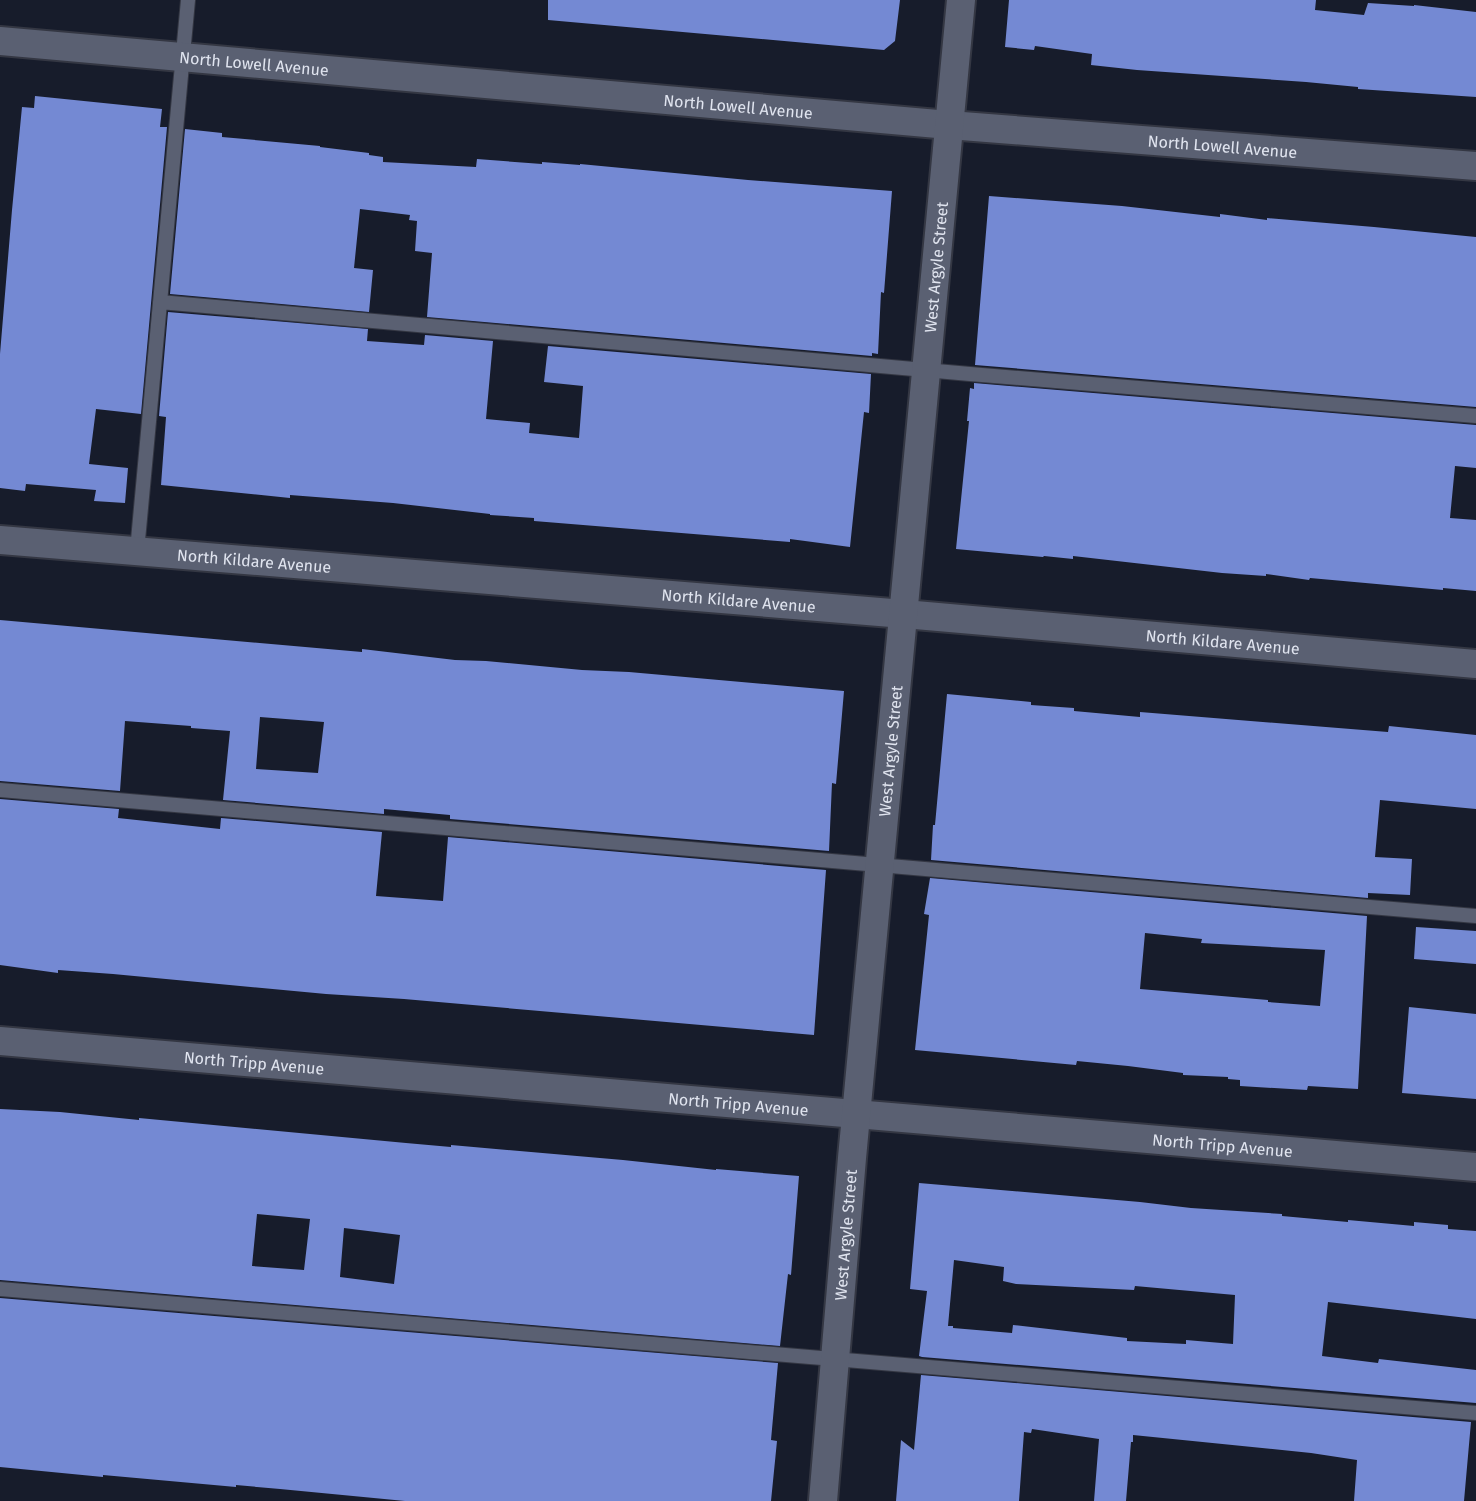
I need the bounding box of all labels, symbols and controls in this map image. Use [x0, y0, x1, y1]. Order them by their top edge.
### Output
street label: North Lowell Avenue [178, 48, 329, 80]
street label: North Lowell Avenue [663, 91, 814, 123]
street label: North Lowell Avenue [1147, 131, 1298, 162]
street label: West Argyle Street [921, 201, 952, 334]
street label: North Kildare Avenue [176, 546, 332, 577]
street label: North Kildare Avenue [661, 585, 816, 617]
street label: North Kildare Avenue [1145, 626, 1301, 659]
street label: West Argyle Street [875, 684, 906, 818]
street label: North Tripp Avenue [183, 1048, 325, 1079]
street label: North Tripp Avenue [667, 1089, 809, 1120]
street label: North Tripp Avenue [1152, 1130, 1293, 1161]
street label: West Argyle Street [831, 1168, 861, 1301]

